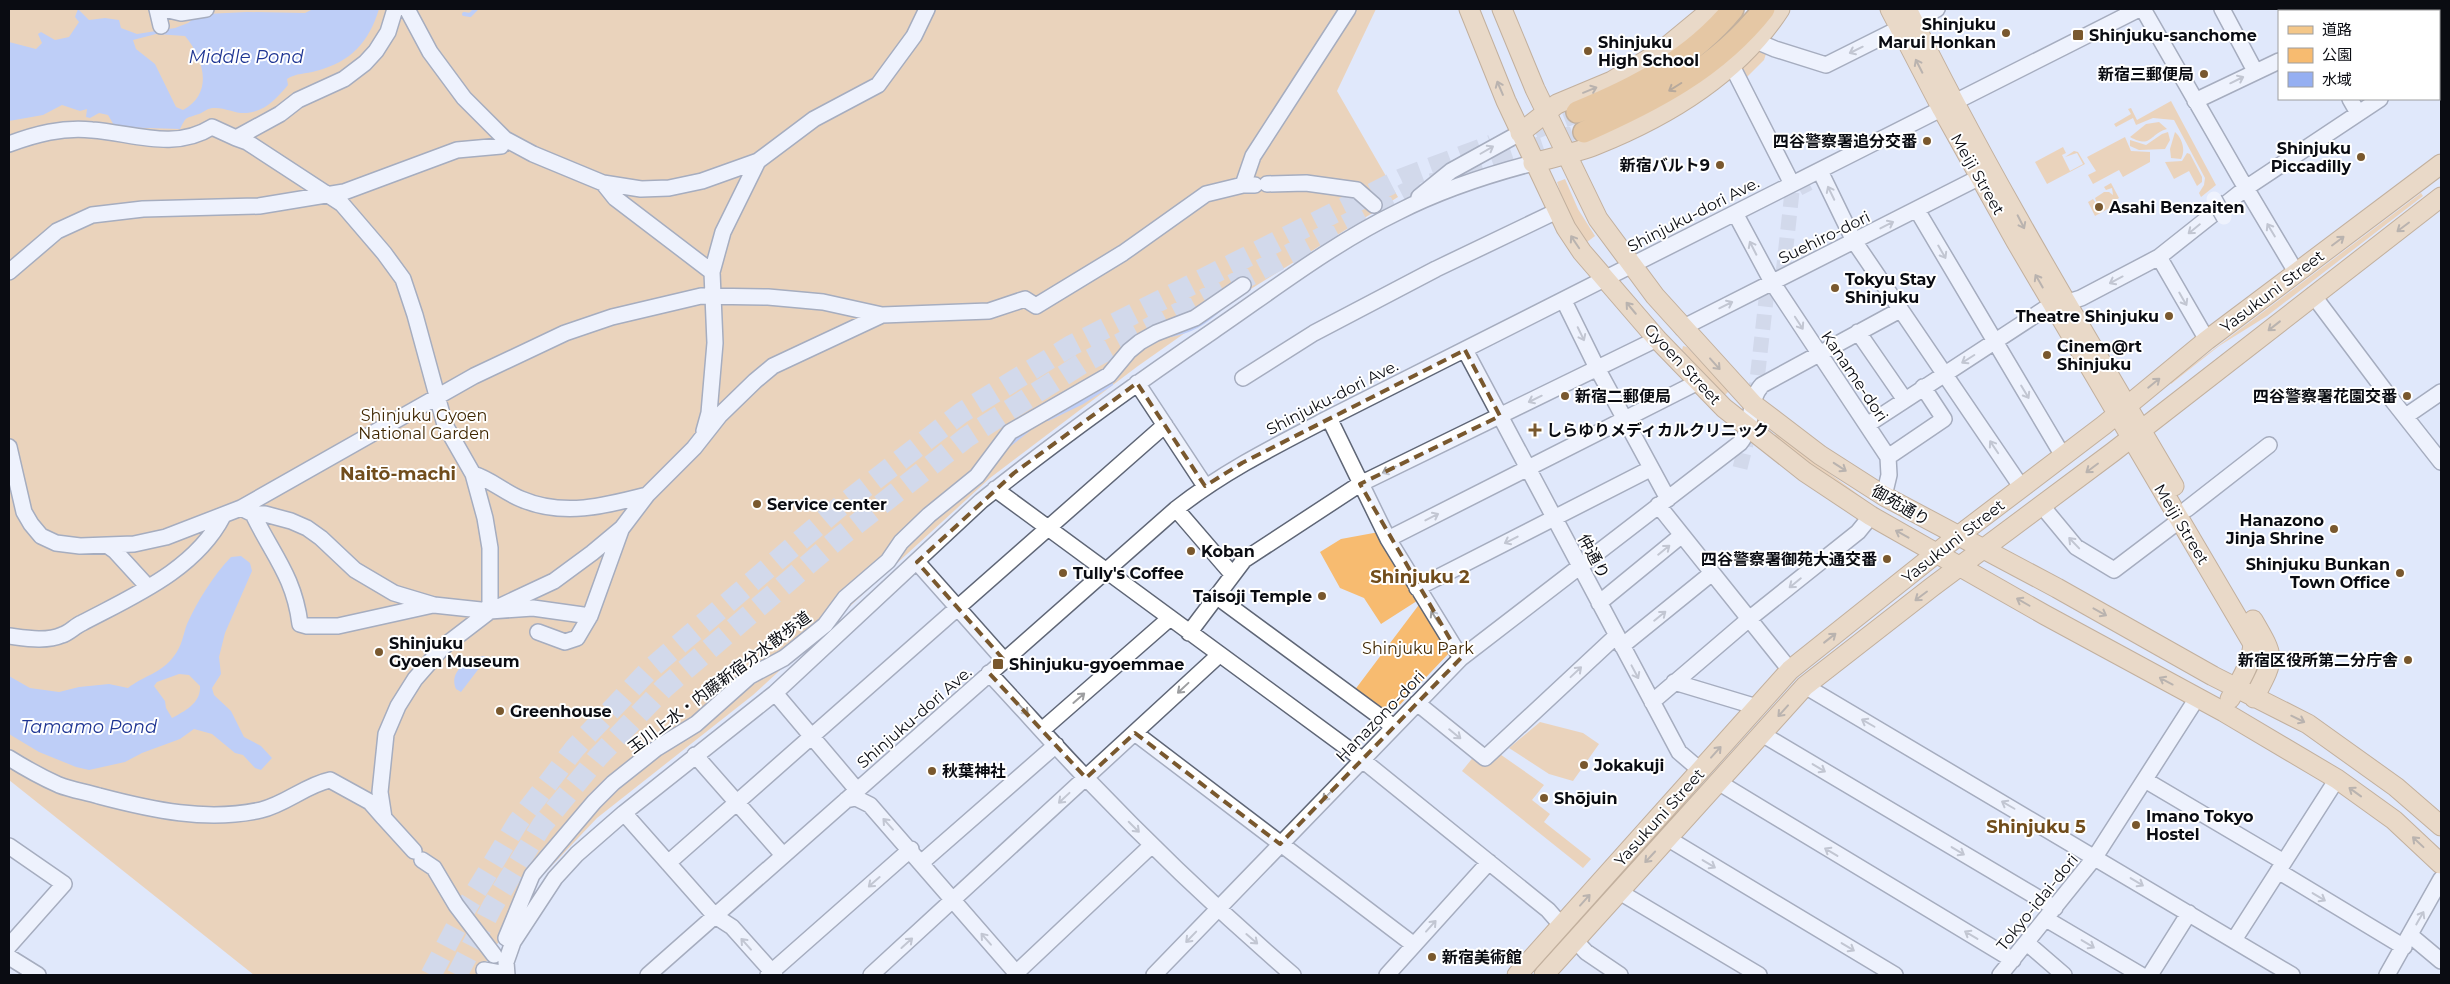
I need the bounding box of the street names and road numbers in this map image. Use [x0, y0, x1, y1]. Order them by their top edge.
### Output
street label: Meiji Street [1947, 130, 2009, 219]
street label: Shinjuku-dori Ave. [1624, 173, 1762, 256]
street label: Suehiro-dori [1775, 207, 1873, 268]
street label: Yasukuni Street [2217, 246, 2328, 337]
street label: Gyoen Street [1640, 320, 1725, 409]
street label: Kaname-dori [1817, 327, 1892, 425]
street label: Shinjuku-dori Ave. [1263, 356, 1401, 439]
street label: 御苑通り [1868, 481, 1933, 530]
street label: Meiji Street [2150, 481, 2213, 568]
street label: Yasukuni Street [1898, 495, 2009, 587]
street label: 仲通り [1574, 531, 1613, 582]
street label: 玉川上水・内藤新宿分水散歩道 [624, 607, 814, 757]
street label: Shinjuku-dori Ave. [853, 662, 975, 772]
street label: Hanazono-dori [1332, 667, 1429, 766]
street label: Yasukuni Street [1611, 764, 1709, 870]
street label: Tokyo-idai-dori [1993, 850, 2082, 954]

